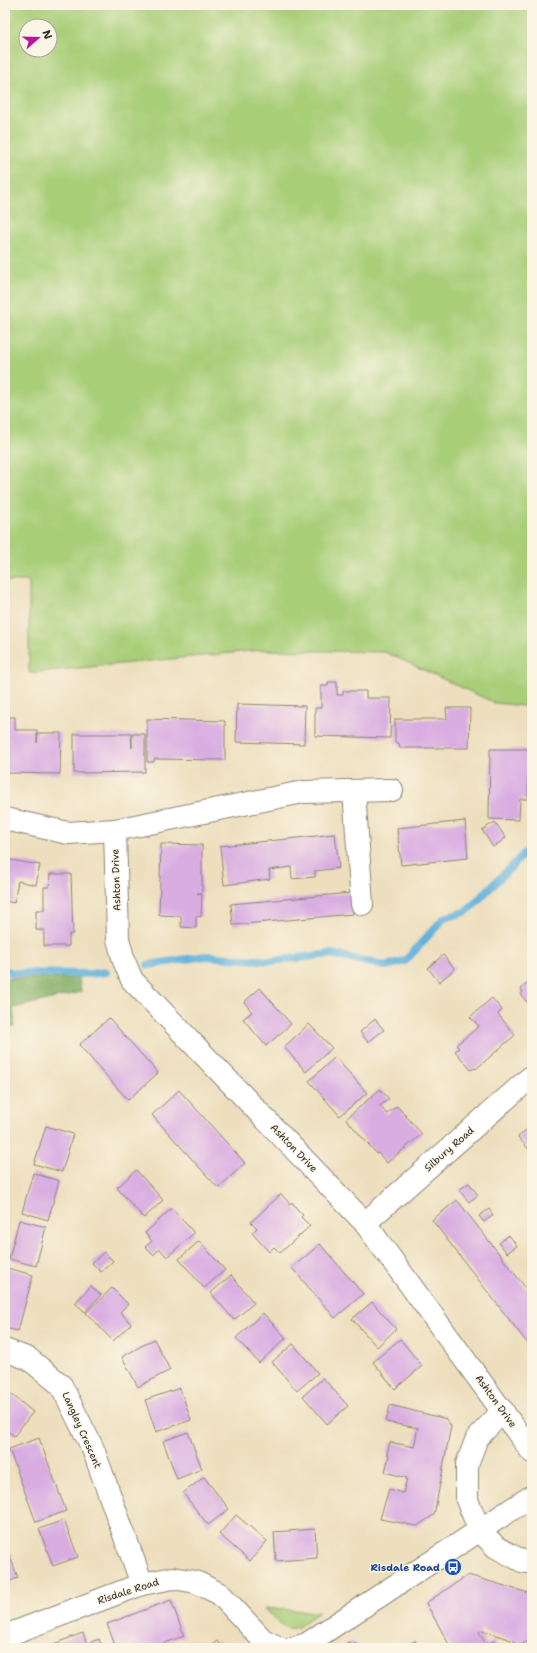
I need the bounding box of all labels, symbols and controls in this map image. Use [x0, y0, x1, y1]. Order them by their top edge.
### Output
north arrow [18, 18, 58, 58]
text: N [38, 28, 56, 42]
street label: Ashton Drive [108, 848, 124, 911]
street label: Ashton Drive [268, 1121, 321, 1175]
street label: Silbury Road [421, 1123, 477, 1174]
street label: Ashton Drive [472, 1372, 520, 1430]
street label: Langley Crescent [59, 1390, 105, 1470]
bus stop icon: Risdale Road [443, 1557, 463, 1577]
place label: Risdale Road [371, 1561, 440, 1574]
street label: Risdale Road [96, 1575, 161, 1607]

